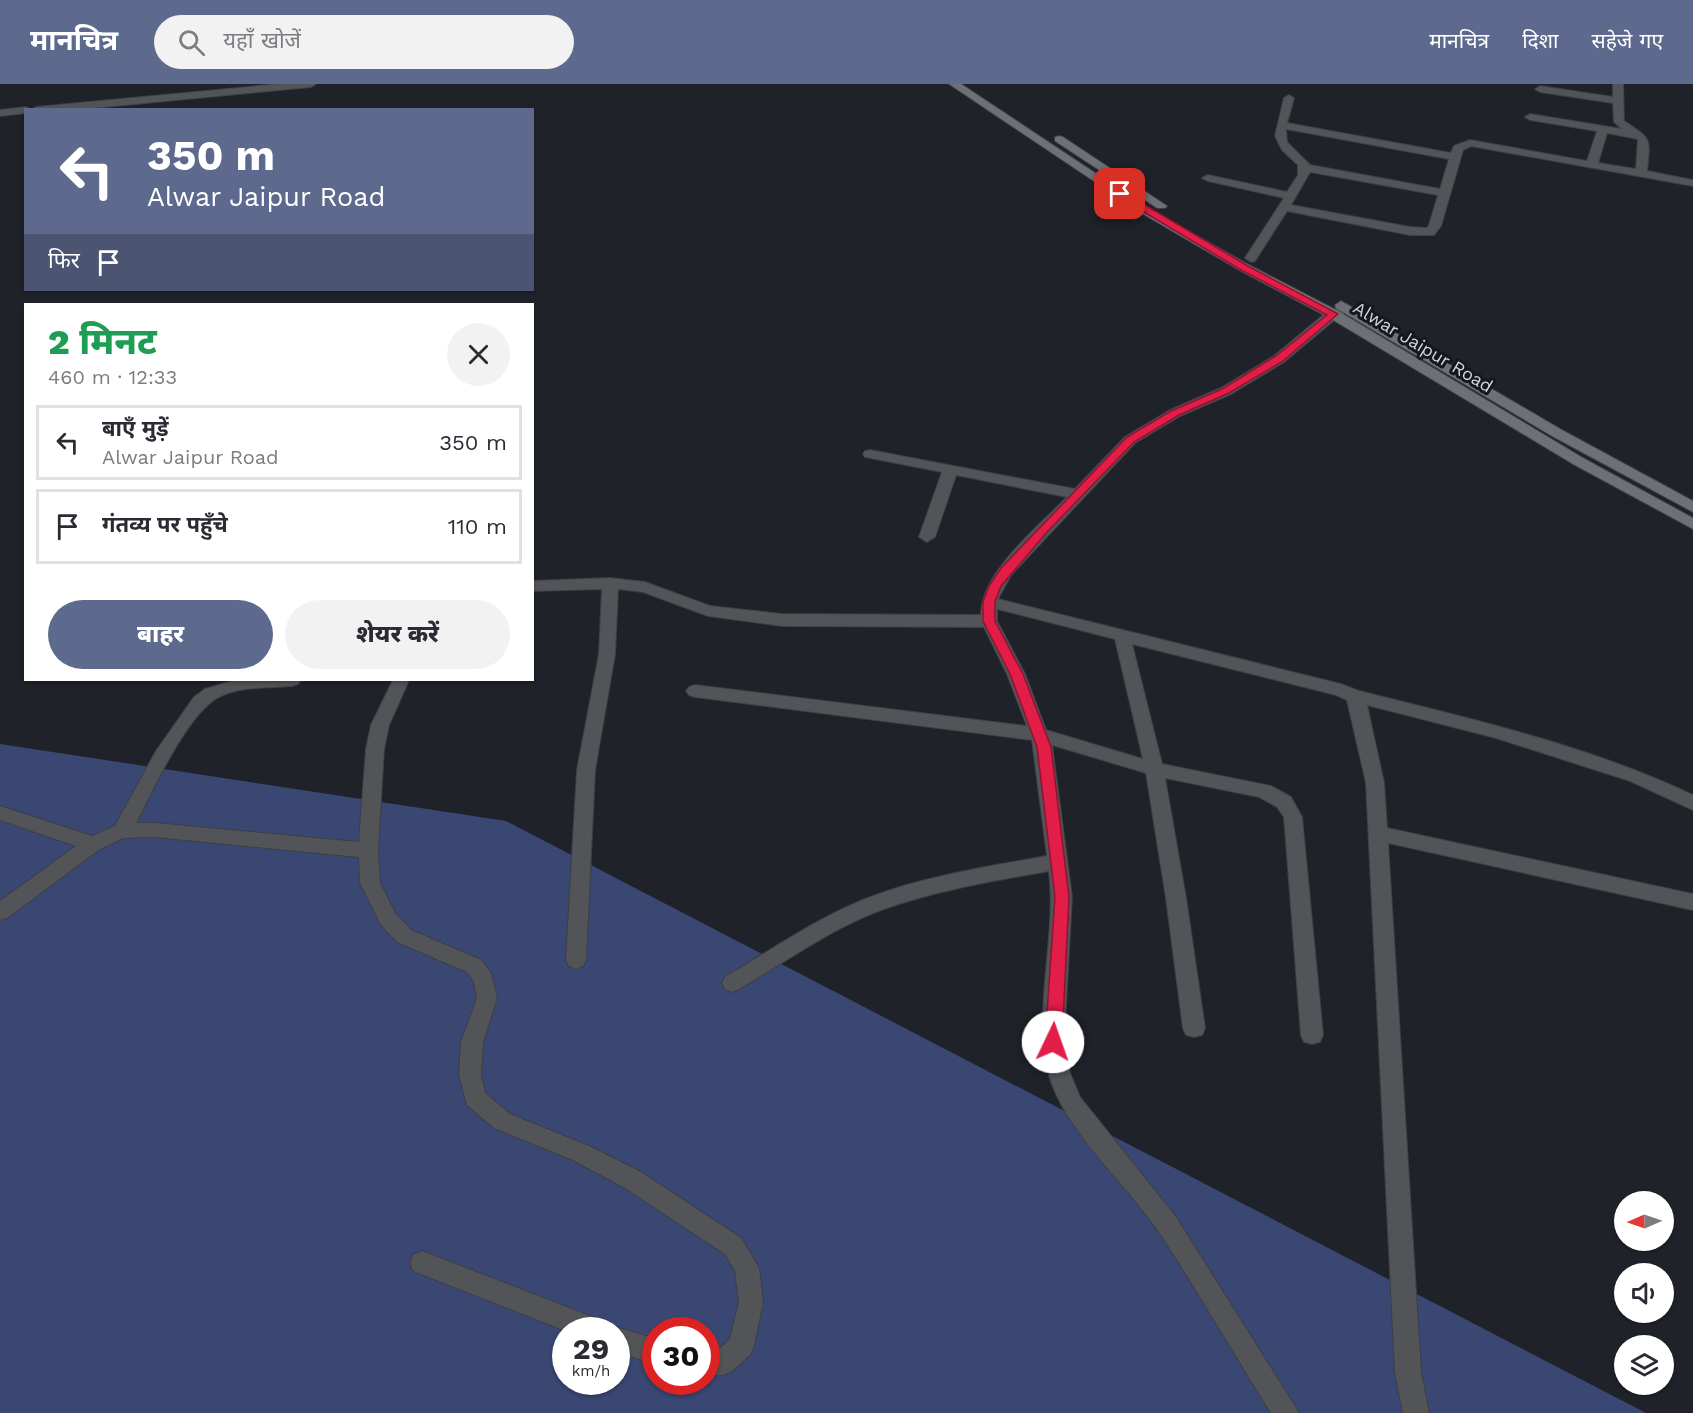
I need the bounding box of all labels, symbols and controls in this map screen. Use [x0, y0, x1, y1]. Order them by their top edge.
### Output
search box [154, 15, 574, 69]
text: मानचित्र [30, 24, 118, 57]
icon: search [175, 26, 208, 59]
text: यहाँ खोजें [223, 28, 301, 53]
text: मानचित्र [1429, 28, 1489, 53]
text: दिशा [1522, 28, 1558, 53]
text: सहेजे गए [1591, 28, 1663, 53]
text: 350 m [147, 131, 275, 180]
icon: left [48, 132, 126, 210]
pin [1094, 168, 1145, 219]
icon: arrive [1103, 177, 1136, 210]
text: Alwar Jaipur Road [147, 181, 386, 213]
icon: arrive [92, 246, 125, 279]
text: फिर [48, 248, 80, 273]
street label: Alwar Jaipur Road [1350, 297, 1497, 397]
text: 2 मिनट [48, 321, 157, 363]
button: close [447, 323, 510, 386]
text: 460 m · 12:33 [48, 365, 177, 389]
text: बाएँ मुड़ें [102, 416, 169, 441]
icon: left [51, 426, 84, 459]
text: 350 m [439, 430, 507, 455]
text: Alwar Jaipur Road [102, 445, 279, 469]
icon: arrive [51, 510, 84, 543]
text: गंतव्य पर पहुँचे [102, 512, 228, 537]
text: 110 m [448, 514, 507, 539]
button: बाहर [48, 600, 273, 669]
button: शेयर करें [285, 600, 510, 669]
position arrow [1021, 1010, 1085, 1074]
north arrow [1614, 1191, 1674, 1251]
map controls [1614, 1191, 1674, 1395]
button: sound [1614, 1263, 1674, 1323]
speed limit sign: 30 [642, 1317, 720, 1395]
text: 29 [573, 1331, 609, 1366]
button: layers [1614, 1335, 1674, 1395]
text: km/h [572, 1362, 610, 1380]

